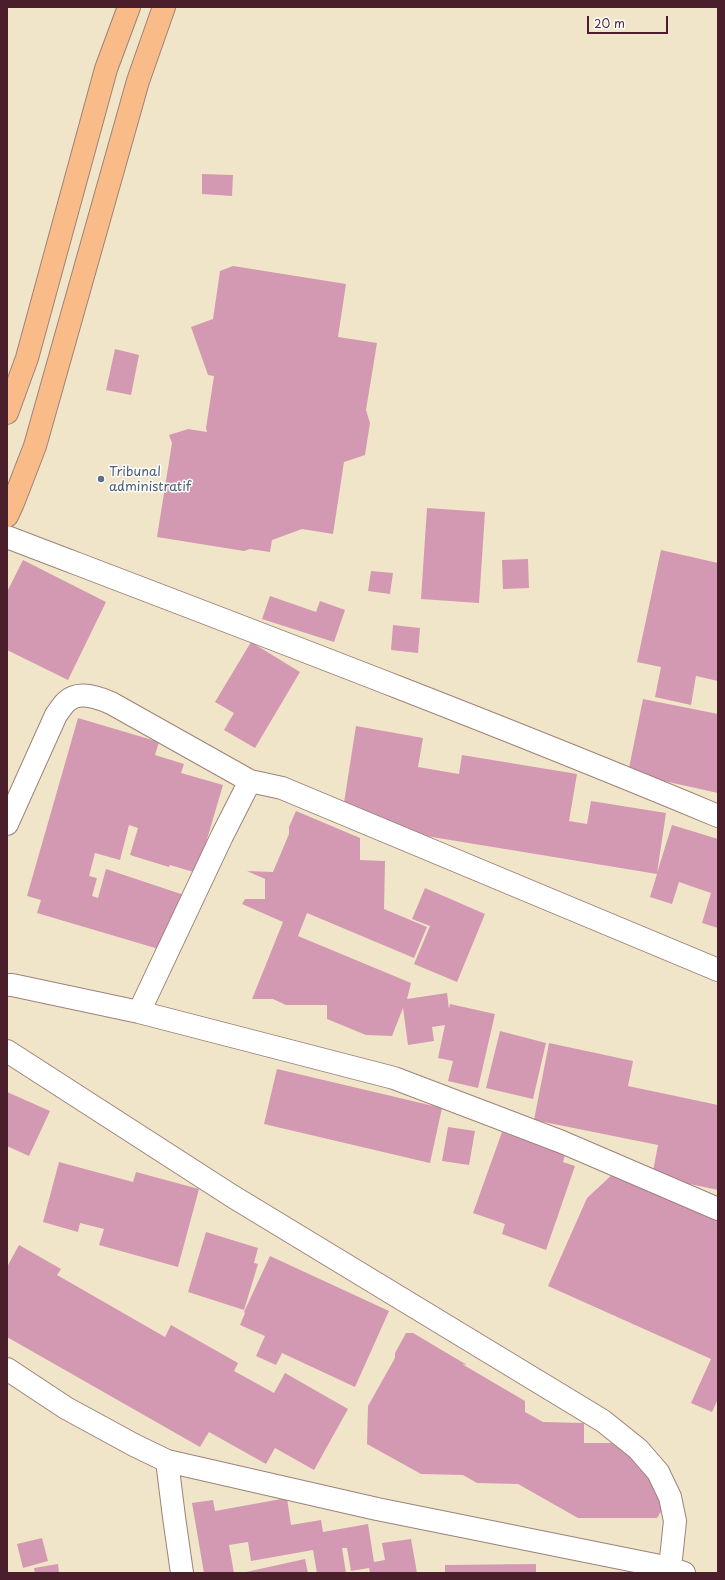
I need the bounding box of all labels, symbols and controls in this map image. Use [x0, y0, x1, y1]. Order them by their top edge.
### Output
scale bar [589, 8, 670, 34]
text: 20 m [594, 14, 625, 32]
place label: Tribunal administratif [109, 464, 191, 495]
marker: Tribunal administratif [96, 474, 106, 484]

